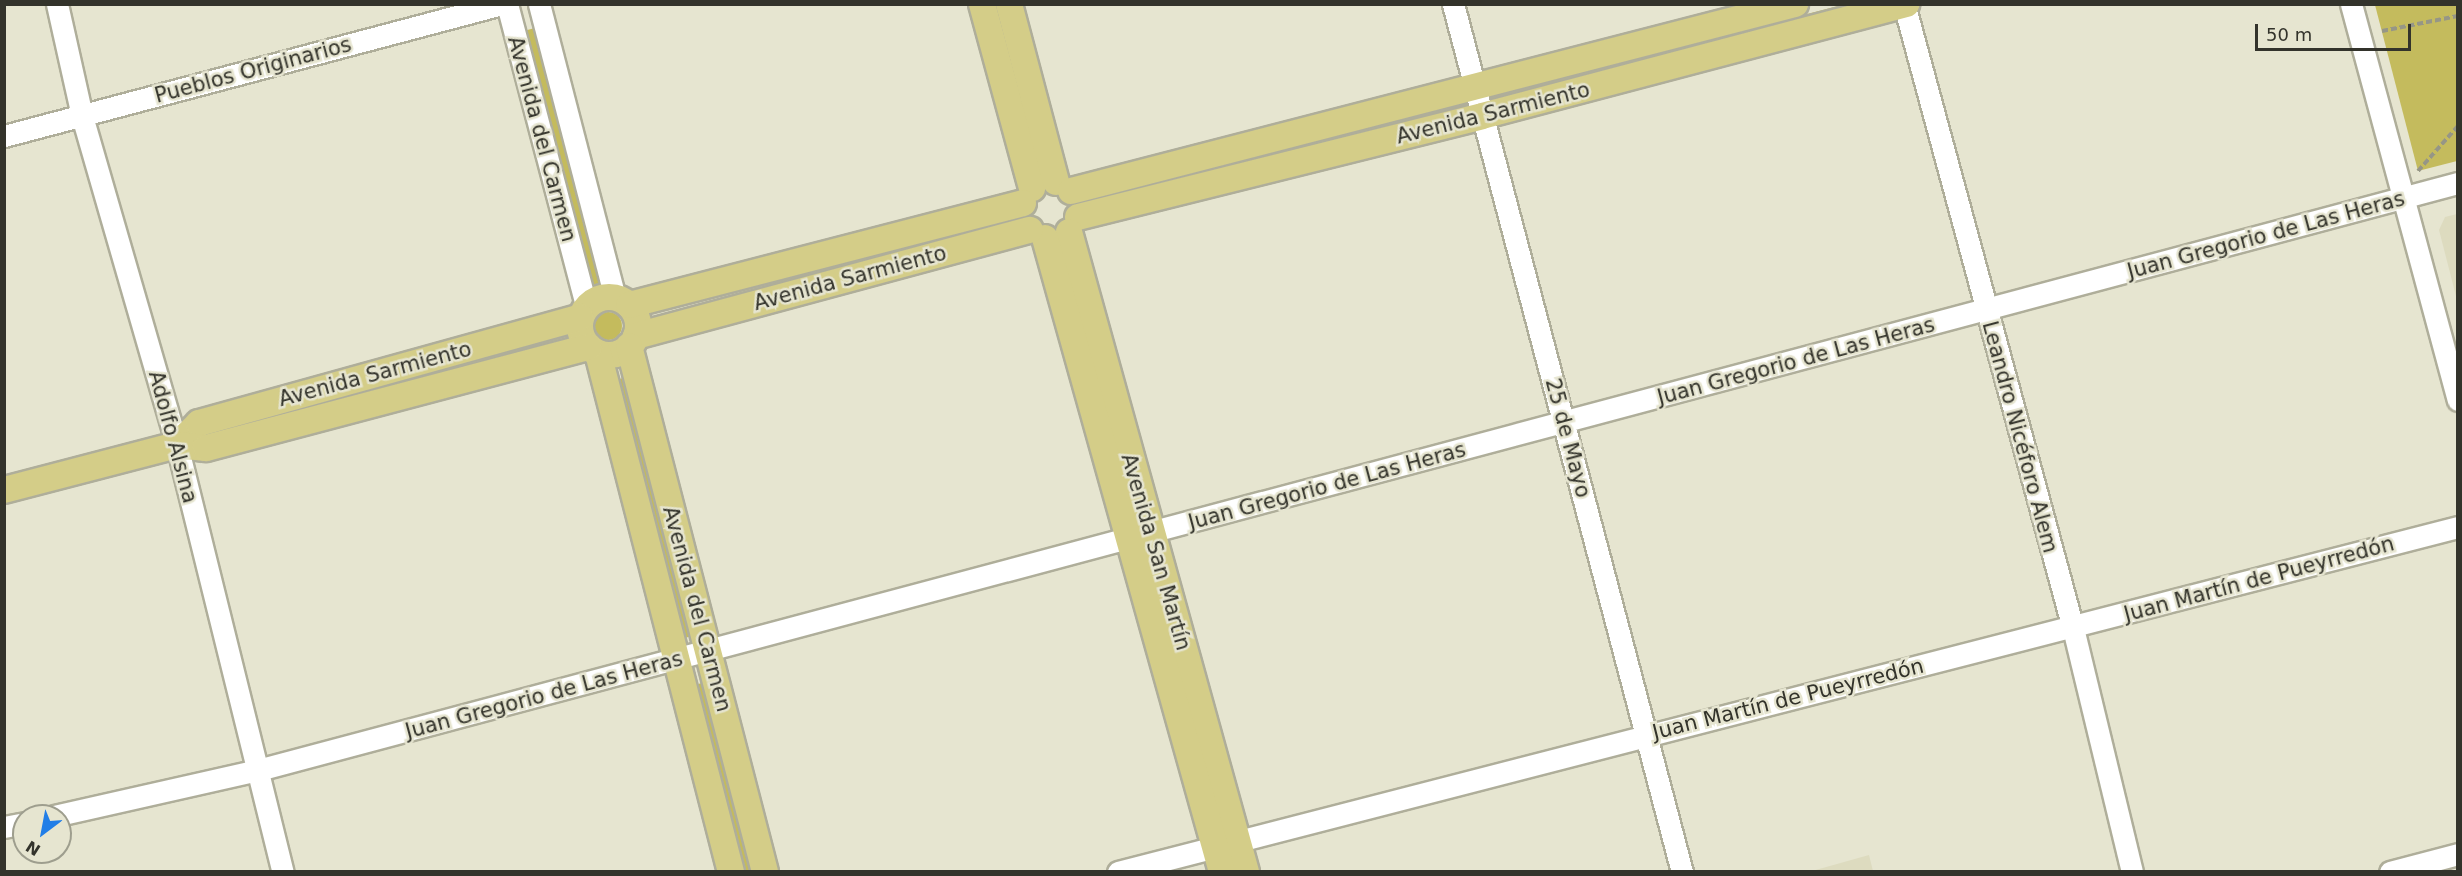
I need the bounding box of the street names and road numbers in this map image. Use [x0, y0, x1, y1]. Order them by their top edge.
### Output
street label: Pueblos Originarios [152, 32, 354, 108]
street label: Avenida del Carmen [502, 33, 582, 245]
street label: Avenida Sarmiento [1394, 77, 1592, 149]
street label: Juan Gregorio de Las Heras [2125, 186, 2407, 284]
street label: Avenida Sarmiento [751, 240, 949, 316]
street label: Juan Gregorio de Las Heras [1655, 312, 1937, 410]
street label: Leandro Nicéforo Alem [1977, 318, 2063, 556]
street label: Avenida Sarmiento [276, 336, 474, 412]
street label: Adolfo Alsina [143, 368, 203, 506]
street label: 25 de Mayo [1540, 376, 1596, 500]
street label: Juan Gregorio de Las Heras [1186, 437, 1468, 535]
street label: Avenida San Martín [1116, 451, 1196, 653]
street label: Avenida del Carmen [657, 503, 737, 715]
street label: Juan Martín de Pueyrredón [2121, 531, 2397, 627]
street label: Juan Gregorio de Las Heras [403, 646, 685, 744]
street label: Juan Martín de Pueyrredón [1650, 653, 1926, 745]

